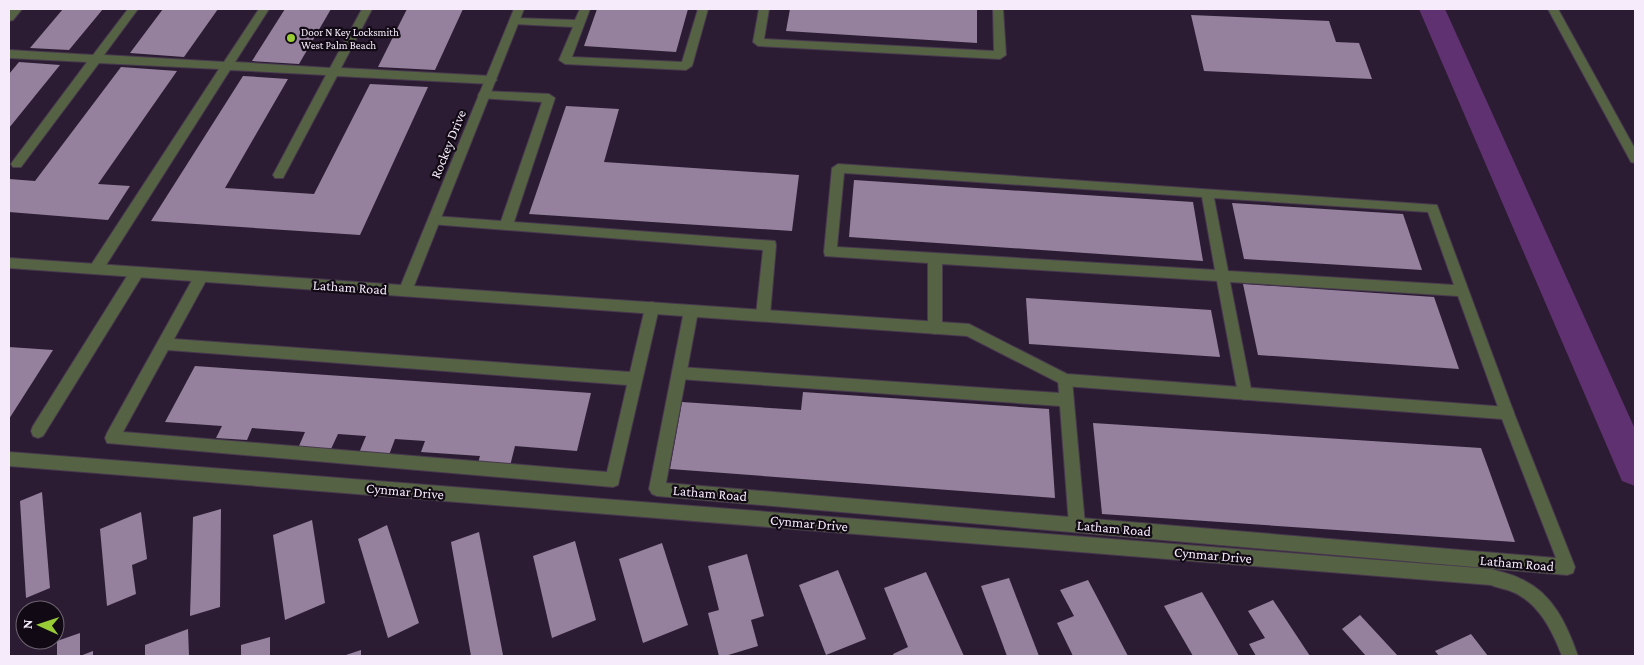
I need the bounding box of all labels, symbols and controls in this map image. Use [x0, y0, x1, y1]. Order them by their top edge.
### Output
place label: Door N Key Locksmith West Palm Beach [301, 26, 399, 51]
marker: Door N Key Locksmith West Palm Beach [285, 32, 297, 44]
street label: Rockey Drive [427, 107, 469, 181]
street label: Latham Road [312, 276, 388, 298]
street label: Cynmar Drive [365, 480, 445, 502]
street label: Latham Road [672, 482, 748, 504]
street label: Cynmar Drive [769, 512, 849, 534]
street label: Latham Road [1076, 517, 1152, 539]
street label: Cynmar Drive [1173, 544, 1253, 566]
street label: Latham Road [1479, 552, 1555, 574]
north arrow [15, 600, 65, 650]
text: N [19, 619, 35, 630]

